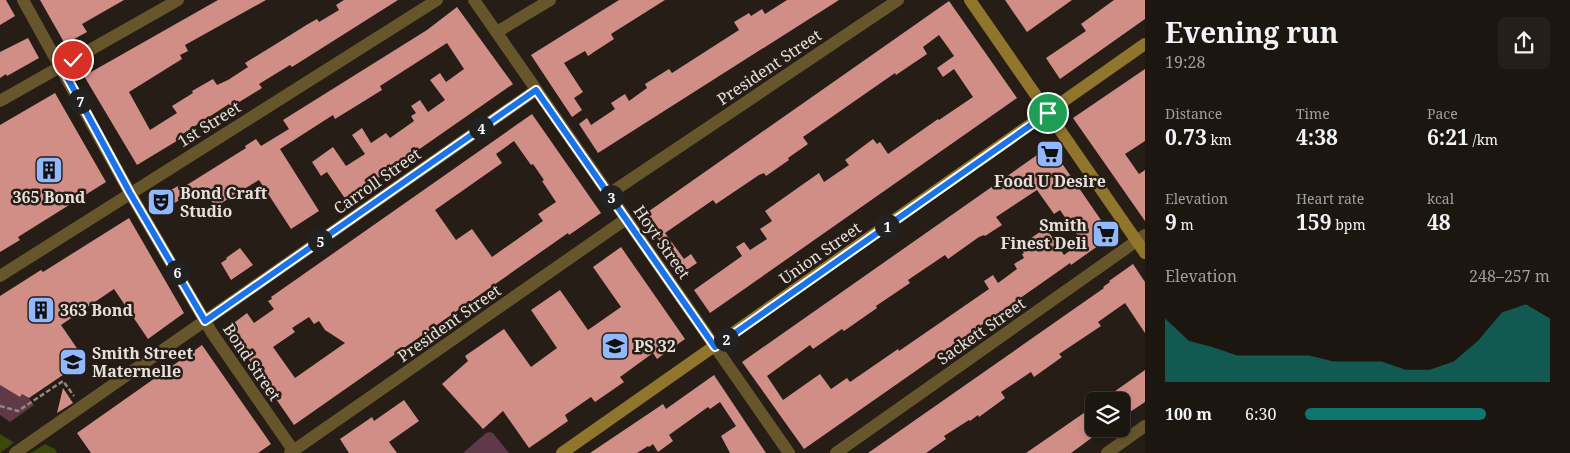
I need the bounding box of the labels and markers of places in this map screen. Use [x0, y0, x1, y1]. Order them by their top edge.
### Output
pin [52, 39, 94, 81]
pin: 7 [68, 88, 92, 114]
pin [1027, 92, 1069, 134]
pin: 4 [468, 116, 494, 140]
supermarket icon: Food U Desire [1035, 139, 1065, 169]
building icon: 365 Bond [34, 155, 64, 185]
place label: Food U Desire [994, 170, 1106, 192]
place label: Bond Craft Studio [180, 182, 268, 222]
pin: 3 [598, 184, 624, 210]
place label: 365 Bond [13, 186, 86, 208]
theatre icon: Bond Craft Studio [146, 187, 176, 217]
pin: 1 [874, 214, 900, 238]
place label: Smith Finest Deli [1001, 214, 1087, 254]
supermarket icon: Smith Finest Deli [1091, 219, 1121, 249]
pin: 5 [308, 228, 332, 254]
pin: 6 [164, 260, 190, 284]
building icon: 363 Bond [26, 295, 56, 325]
place label: 363 Bond [60, 299, 134, 321]
pin: 2 [714, 326, 738, 352]
school or university icon: PS 32 [600, 331, 630, 361]
place label: PS 32 [634, 335, 676, 357]
place label: Smith Street Maternelle [92, 342, 193, 382]
school or university icon: Smith Street Maternelle [58, 347, 88, 377]

